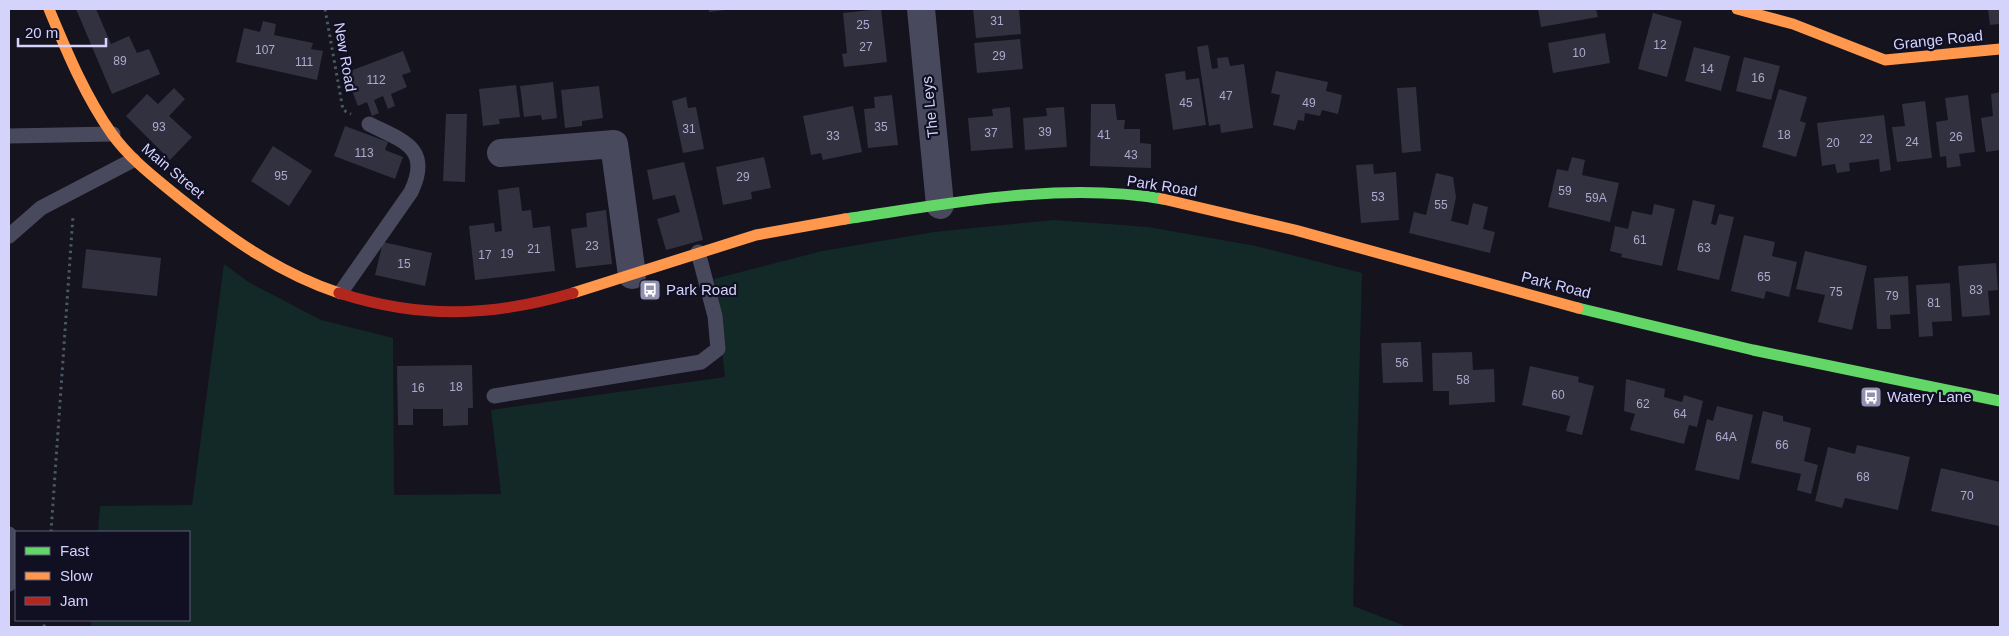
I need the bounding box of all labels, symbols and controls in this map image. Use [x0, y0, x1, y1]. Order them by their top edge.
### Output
house number: 31 [990, 14, 1004, 28]
scale bar [18, 15, 105, 47]
house number: 25 [856, 18, 870, 32]
street label: New Road [331, 21, 360, 93]
text: 20 m [25, 24, 58, 41]
street label: Grange Road [1892, 26, 1984, 53]
house number: 12 [1653, 38, 1667, 52]
house number: 27 [859, 40, 873, 54]
house number: 107 [255, 43, 275, 57]
house number: 10 [1572, 46, 1586, 60]
house number: 29 [992, 49, 1006, 63]
house number: 89 [113, 54, 127, 68]
house number: 111 [295, 55, 313, 69]
house number: 14 [1700, 62, 1714, 76]
house number: 16 [1751, 71, 1765, 85]
house number: 112 [366, 73, 386, 87]
street label: The Leys [918, 75, 941, 139]
house number: 47 [1219, 89, 1233, 103]
house number: 45 [1179, 96, 1193, 110]
house number: 49 [1302, 96, 1316, 110]
house number: 93 [152, 120, 166, 134]
house number: 35 [874, 120, 888, 134]
house number: 31 [682, 122, 696, 136]
house number: 39 [1038, 125, 1052, 139]
house number: 37 [984, 126, 998, 140]
house number: 41 [1097, 128, 1111, 142]
house number: 18 [1777, 128, 1791, 142]
house number: 33 [826, 129, 840, 143]
house number: 26 [1949, 130, 1963, 144]
house number: 22 [1859, 132, 1873, 146]
house number: 24 [1905, 135, 1919, 149]
house number: 20 [1826, 136, 1840, 150]
street label: Main Street [138, 139, 209, 202]
house number: 113 [354, 146, 374, 160]
house number: 43 [1124, 148, 1138, 162]
house number: 95 [274, 169, 288, 183]
house number: 29 [736, 170, 750, 184]
street label: Park Road [1126, 172, 1198, 199]
house number: 59 [1558, 184, 1572, 198]
house number: 53 [1371, 190, 1385, 204]
house number: 59A [1585, 191, 1607, 205]
house number: 55 [1434, 198, 1448, 212]
house number: 61 [1633, 233, 1647, 247]
house number: 23 [585, 239, 599, 253]
house number: 63 [1697, 241, 1711, 255]
house number: 21 [527, 242, 541, 256]
house number: 19 [500, 247, 514, 261]
house number: 17 [478, 248, 492, 262]
house number: 15 [397, 257, 411, 271]
street label: Park Road [1520, 268, 1593, 301]
house number: 65 [1757, 270, 1771, 284]
bus stop icon: Park Road [638, 278, 662, 302]
place label: Park Road [666, 281, 737, 298]
house number: 83 [1969, 283, 1983, 297]
house number: 75 [1829, 285, 1843, 299]
house number: 79 [1885, 289, 1899, 303]
house number: 81 [1927, 296, 1941, 310]
house number: 56 [1395, 356, 1409, 370]
house number: 58 [1456, 373, 1470, 387]
house number: 18 [449, 380, 463, 394]
house number: 16 [411, 381, 425, 395]
bus stop icon: Watery Lane [1859, 385, 1883, 409]
house number: 60 [1551, 388, 1565, 402]
place label: Watery Lane [1887, 388, 1972, 405]
house number: 62 [1636, 397, 1650, 411]
house number: 64 [1673, 407, 1687, 421]
house number: 64A [1715, 430, 1737, 444]
house number: 66 [1775, 438, 1789, 452]
house number: 68 [1856, 470, 1870, 484]
house number: 70 [1960, 489, 1974, 503]
legend [15, 531, 190, 621]
text: Fast [60, 542, 90, 559]
text: Slow [60, 567, 93, 584]
text: Jam [60, 592, 88, 609]

